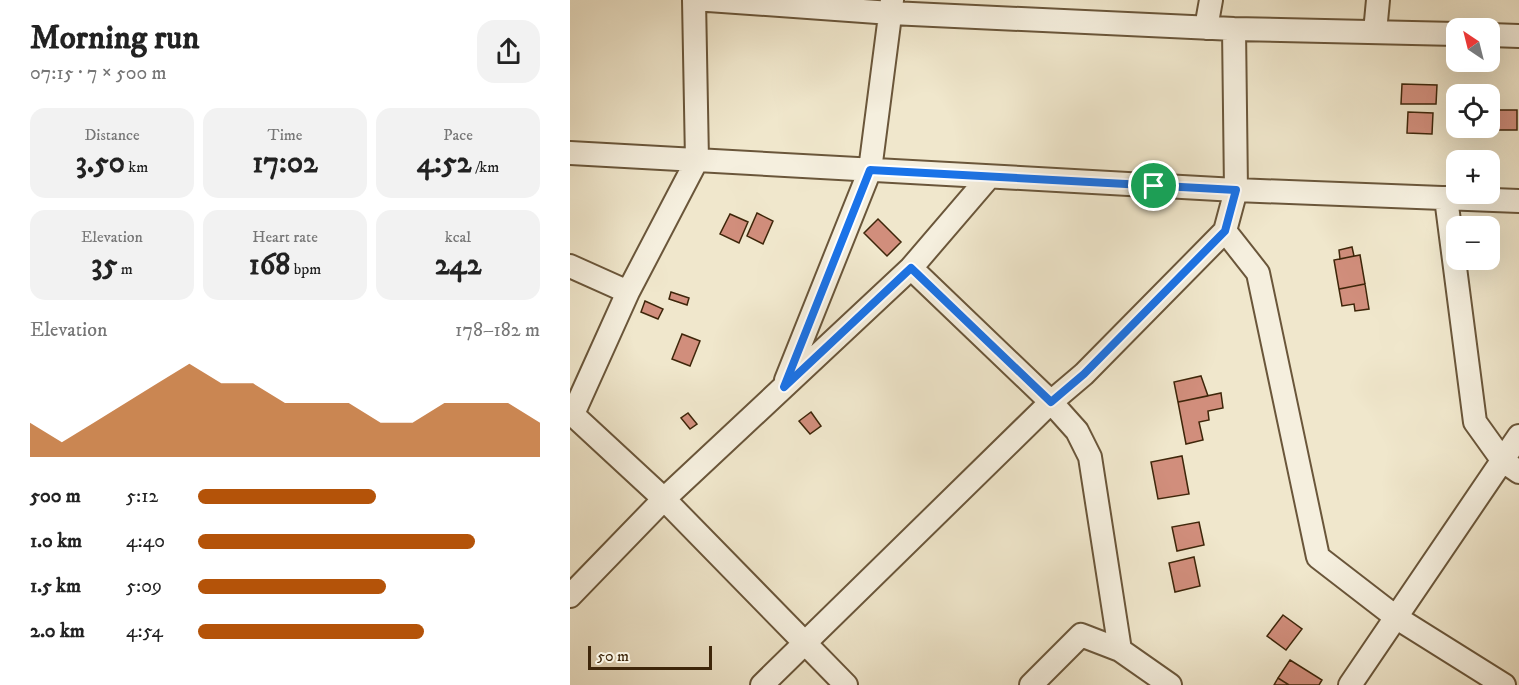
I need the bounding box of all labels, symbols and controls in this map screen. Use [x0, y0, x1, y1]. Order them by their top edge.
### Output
text: Morning run [30, 18, 199, 59]
north arrow [1446, 18, 1500, 72]
map controls [1446, 18, 1500, 270]
button: share [477, 20, 540, 83]
text: 07:15 · 7 × 500 m [30, 61, 166, 86]
button: locate [1446, 84, 1500, 138]
text: Distance [84, 125, 140, 145]
text: Time [268, 125, 302, 145]
text: Pace [443, 125, 473, 145]
text: 3.50 [76, 145, 125, 182]
text: 17:02 [252, 145, 318, 182]
text: 4:52 [417, 145, 472, 182]
button: + [1446, 150, 1500, 204]
text: km [125, 157, 148, 177]
text: /km [472, 157, 499, 177]
pin [1128, 160, 1179, 211]
icon: arrive [1137, 169, 1170, 202]
button: − [1446, 216, 1500, 270]
text: Elevation [81, 227, 143, 247]
text: Heart rate [252, 227, 318, 247]
text: kcal [445, 227, 471, 247]
text: 35 [91, 247, 117, 284]
text: 168 [249, 247, 290, 284]
text: 242 [435, 247, 481, 284]
text: m [117, 259, 133, 279]
text: bpm [290, 259, 321, 279]
text: Elevation [30, 318, 107, 343]
text: 178–182 m [455, 318, 540, 343]
text: 500 m [30, 484, 81, 509]
text: 5:12 [126, 484, 158, 509]
text: 1.0 km [30, 529, 82, 554]
text: 4:40 [126, 529, 165, 554]
text: 1.5 km [30, 574, 81, 599]
text: 5:09 [126, 574, 162, 599]
text: 2.0 km [30, 619, 85, 644]
text: 4:54 [126, 619, 163, 644]
scale bar [588, 643, 712, 670]
text: 50 m [597, 646, 629, 666]

